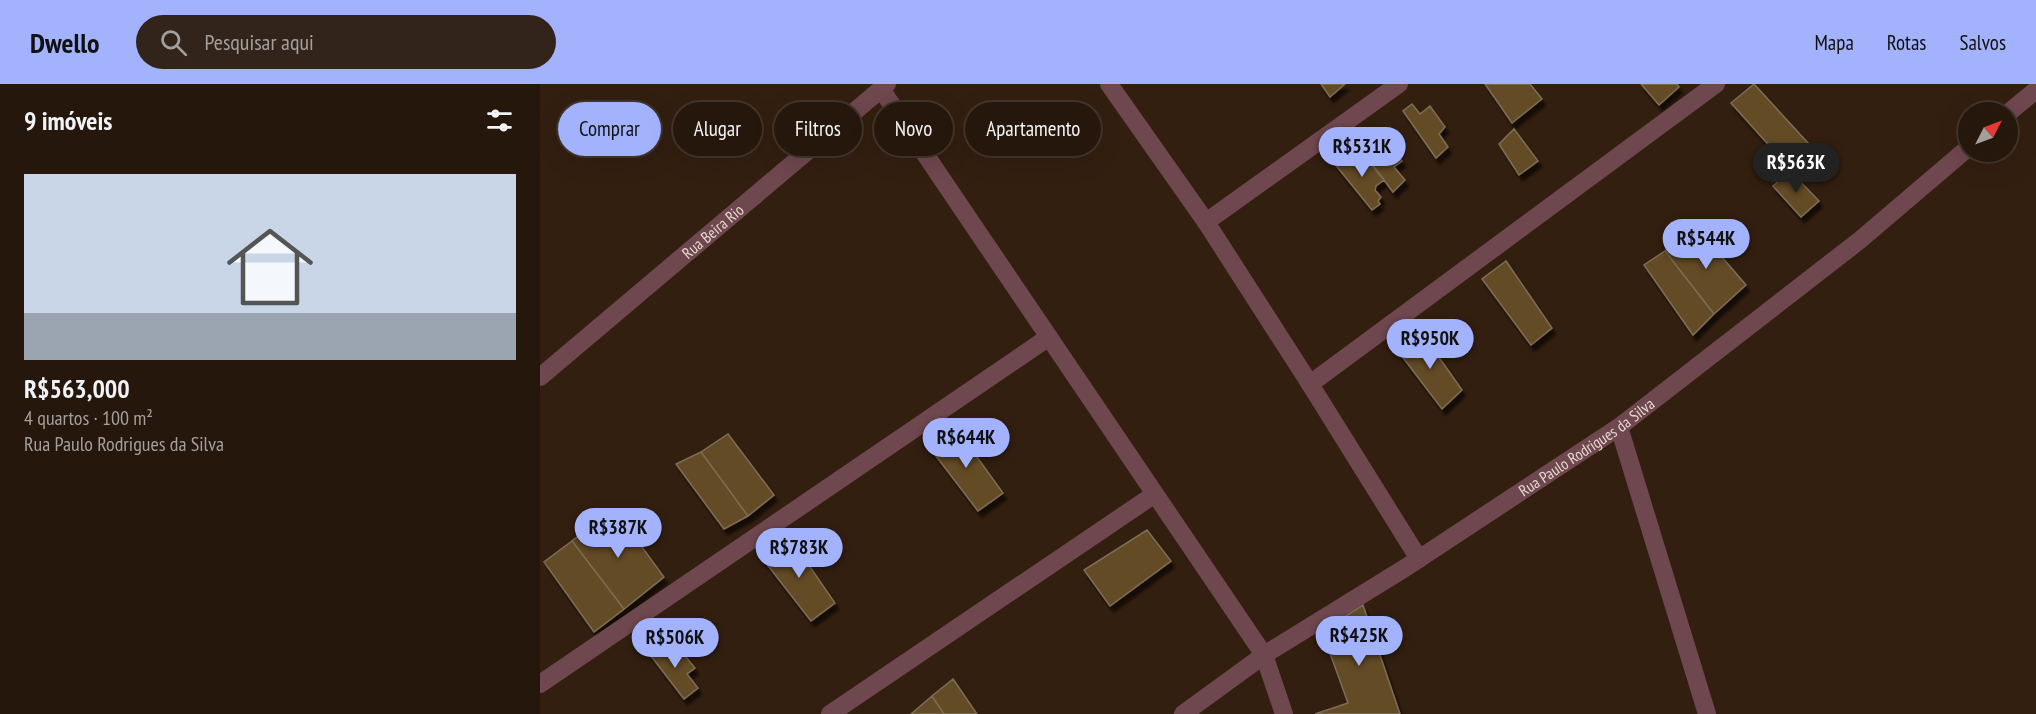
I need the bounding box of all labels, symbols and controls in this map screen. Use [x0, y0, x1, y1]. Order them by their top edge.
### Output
search box [136, 15, 556, 69]
text: Dwello [30, 24, 100, 61]
icon: search [157, 26, 190, 59]
text: Pesquisar aqui [205, 28, 314, 56]
text: Mapa [1814, 29, 1854, 56]
text: Rotas [1887, 29, 1926, 56]
text: Salvos [1959, 29, 2006, 56]
chip: Comprar [558, 102, 661, 156]
chip: Alugar [673, 102, 762, 156]
chip: Filtros [774, 102, 862, 156]
chip: Novo [874, 102, 953, 156]
chip: Apartamento [965, 102, 1101, 156]
north arrow [1958, 102, 2018, 162]
map controls [1958, 102, 2018, 162]
text: 9 imóveis [24, 104, 112, 137]
icon: filters [483, 104, 516, 137]
pin: R$531K [1313, 127, 1411, 178]
text: R$531K [1333, 133, 1391, 159]
pin: R$563K [1747, 143, 1845, 194]
text: R$563K [1767, 149, 1825, 175]
street label: Rua Beira Rio [678, 200, 748, 263]
icon: home [216, 213, 324, 321]
pin: R$544K [1657, 219, 1755, 270]
text: R$544K [1677, 225, 1735, 251]
pin: R$950K [1381, 319, 1479, 370]
text: R$950K [1401, 325, 1459, 351]
text: R$563,000 [24, 372, 130, 405]
street label: Rua Paulo Rodrigues da Silva [1515, 393, 1658, 500]
text: 4 quartos · 100 m² [24, 405, 153, 431]
pin: R$644K [917, 418, 1015, 469]
text: R$644K [937, 424, 995, 450]
text: Rua Paulo Rodrigues da Silva [24, 431, 224, 457]
pin: R$387K [569, 508, 667, 559]
text: R$387K [589, 514, 647, 540]
pin: R$783K [750, 528, 848, 579]
text: R$783K [770, 534, 828, 560]
pin: R$425K [1310, 616, 1408, 667]
pin: R$506K [626, 618, 724, 669]
text: R$425K [1330, 622, 1388, 648]
text: R$506K [646, 624, 704, 650]

